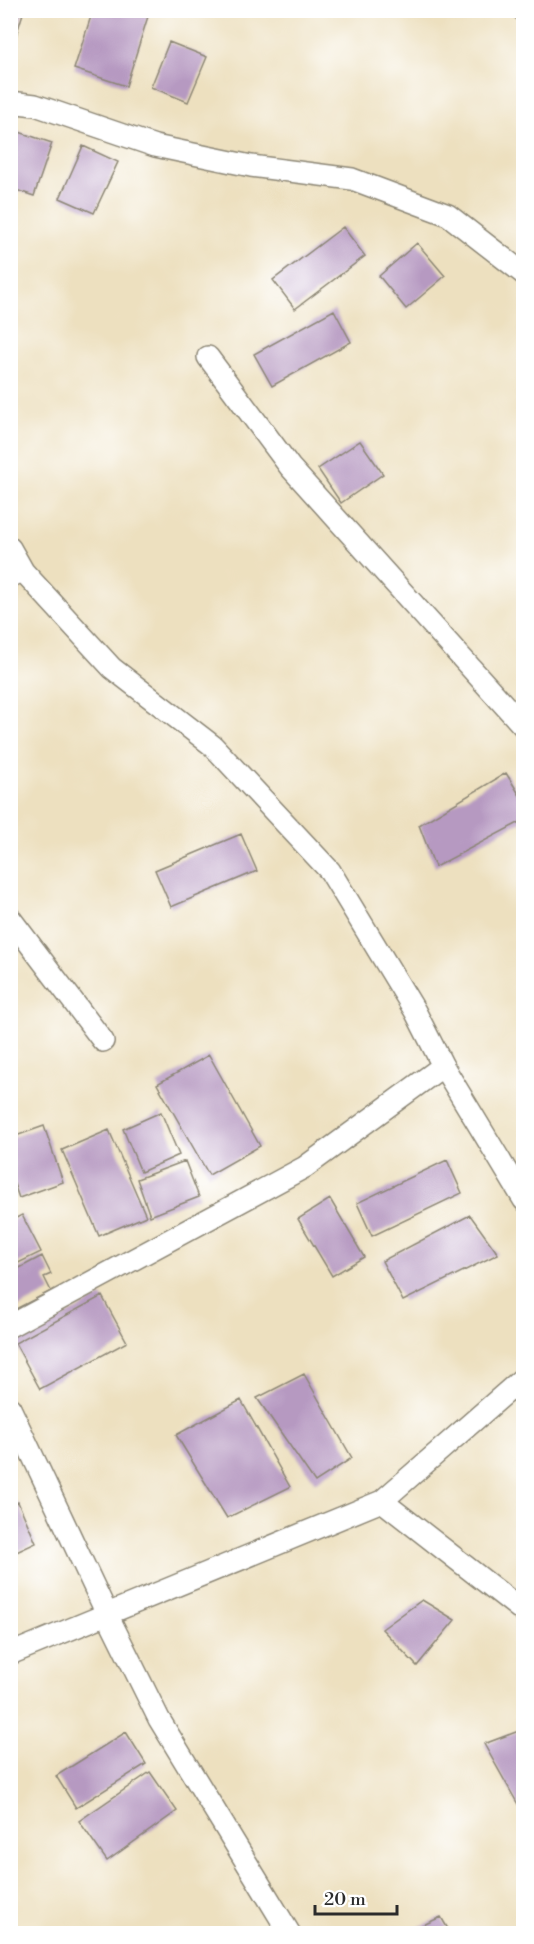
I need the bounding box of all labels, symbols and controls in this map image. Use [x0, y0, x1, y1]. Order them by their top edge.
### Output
scale bar [315, 1878, 398, 1916]
text: 20 m [324, 1888, 366, 1911]

